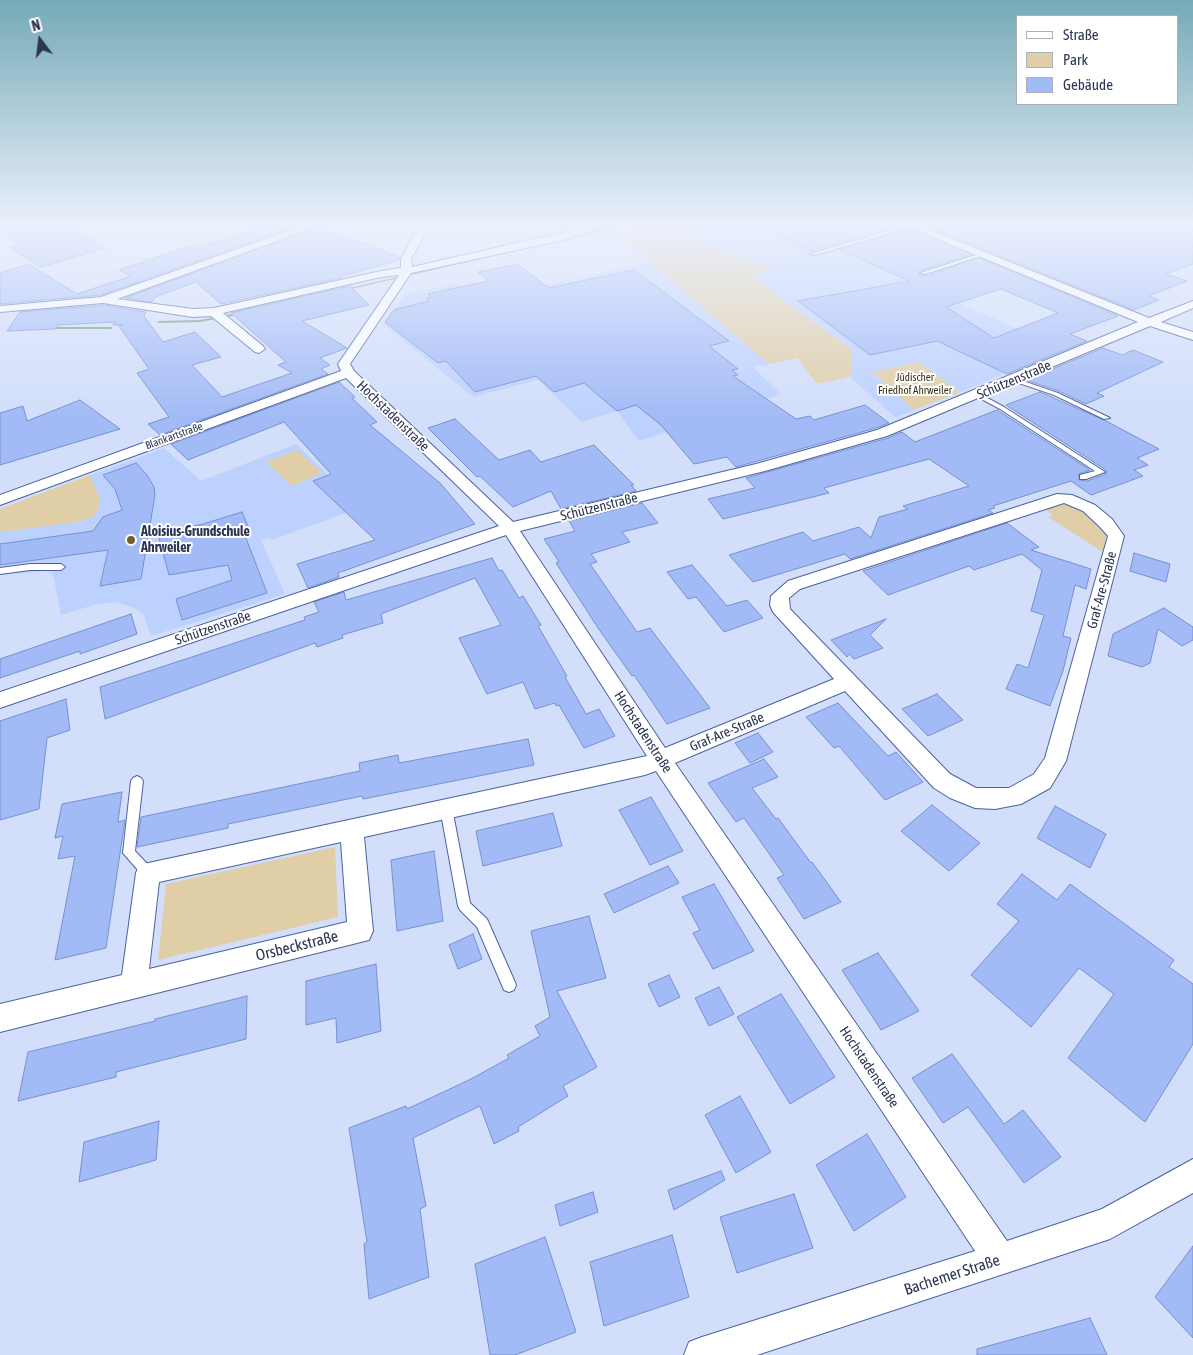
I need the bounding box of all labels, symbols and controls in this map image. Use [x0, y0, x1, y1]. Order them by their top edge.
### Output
north arrow [15, 15, 65, 65]
legend [1016, 15, 1178, 105]
text: N [30, 17, 42, 34]
text: Straße [1063, 26, 1099, 43]
text: Park [1063, 51, 1088, 68]
text: Gebäude [1063, 76, 1113, 93]
street label: Schützenstraße [974, 357, 1054, 403]
park label: Jüdischer Friedhof Ahrweiler [878, 371, 952, 397]
street label: Hochstadenstraße [353, 377, 433, 455]
street label: Blankartstraße [143, 420, 205, 452]
street label: Schützenstraße [559, 489, 639, 525]
place label: Aloisius-Grundschule Ahrweiler [141, 524, 250, 556]
marker: Aloisius-Grundschule Ahrweiler [125, 534, 137, 546]
street label: Graf-Are-Straße [1084, 550, 1120, 630]
street label: Schützenstraße [173, 607, 253, 649]
street label: Hochstadenstraße [610, 688, 676, 776]
street label: Graf-Are-Straße [687, 709, 767, 755]
street label: Orsbeckstraße [254, 926, 340, 966]
street label: Hochstadenstraße [836, 1023, 902, 1111]
street label: Bachemer Straße [902, 1250, 1002, 1300]

